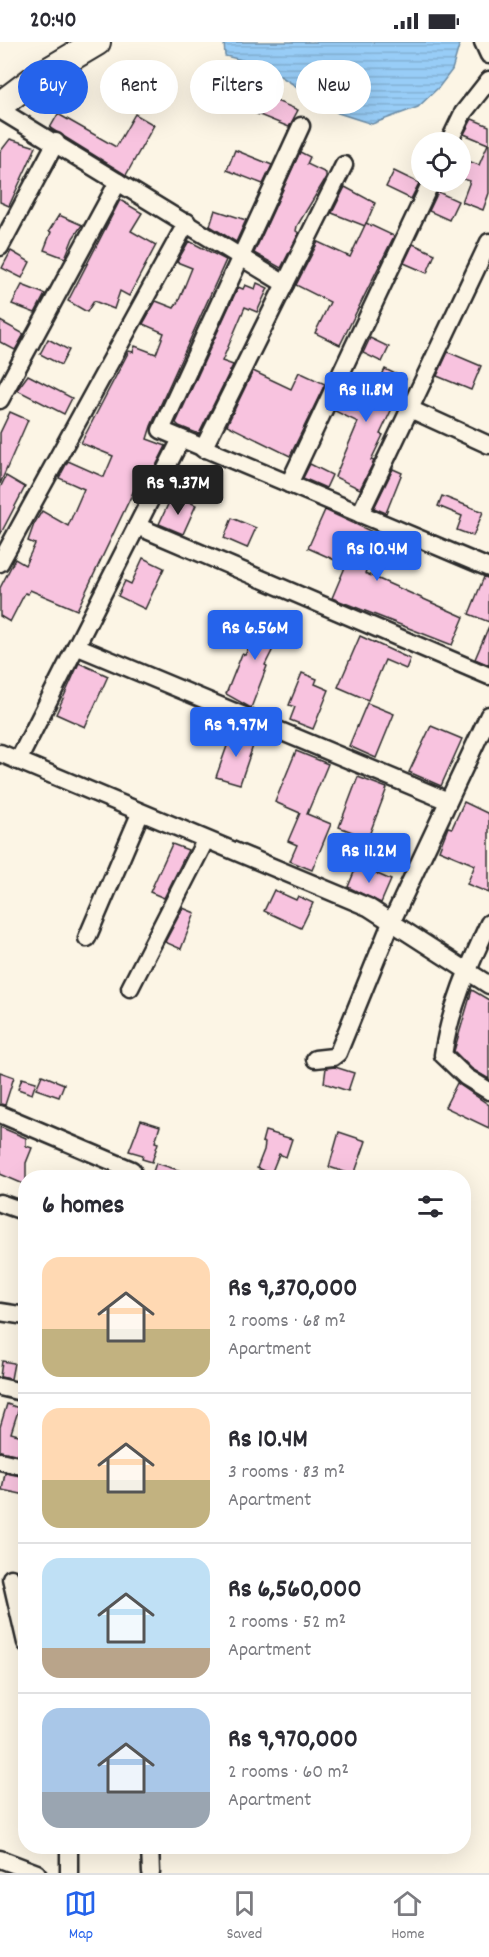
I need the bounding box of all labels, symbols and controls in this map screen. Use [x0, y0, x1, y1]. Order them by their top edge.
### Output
text: 20:40 [30, 6, 76, 37]
chip: Buy [18, 60, 88, 114]
chip: Rent [100, 60, 178, 114]
chip: Filters [190, 60, 284, 114]
chip: New [296, 60, 371, 114]
map controls [411, 132, 471, 192]
button: locate [411, 132, 471, 192]
pin: Rs 11.8M [304, 372, 428, 423]
text: Rs 11.8M [339, 377, 393, 405]
pin: Rs 9.37M [116, 465, 240, 516]
text: Rs 9.37M [146, 470, 210, 498]
pin: Rs 10.4M [315, 531, 439, 582]
text: Rs 10.4M [346, 536, 408, 564]
pin: Rs 6.56M [193, 610, 317, 661]
text: Rs 6.56M [222, 615, 288, 643]
pin: Rs 9.97M [174, 707, 298, 758]
text: Rs 9.97M [204, 712, 268, 740]
pin: Rs 11.2M [307, 833, 431, 884]
text: Rs 11.2M [341, 838, 397, 866]
text: 6 homes [42, 1188, 124, 1225]
icon: filters [414, 1190, 447, 1223]
text: Rs 9,370,000 [228, 1271, 358, 1308]
icon: home [90, 1281, 162, 1353]
text: 2 rooms · 68 m² [228, 1308, 346, 1336]
text: Apartment [228, 1336, 311, 1364]
text: Rs 10.4M [228, 1422, 308, 1459]
icon: home [90, 1432, 162, 1504]
text: 3 rooms · 83 m² [228, 1459, 345, 1487]
text: Apartment [228, 1487, 311, 1515]
text: Rs 6,560,000 [228, 1572, 362, 1609]
icon: home [90, 1582, 162, 1654]
text: 2 rooms · 52 m² [228, 1609, 346, 1637]
text: Apartment [228, 1637, 311, 1665]
text: Rs 9,970,000 [228, 1722, 358, 1759]
icon: home [90, 1732, 162, 1804]
text: 2 rooms · 60 m² [228, 1759, 349, 1787]
text: Apartment [228, 1787, 311, 1815]
tab: Map [64, 1887, 97, 1946]
tab: Saved [226, 1887, 262, 1946]
tab: Home [391, 1887, 425, 1946]

